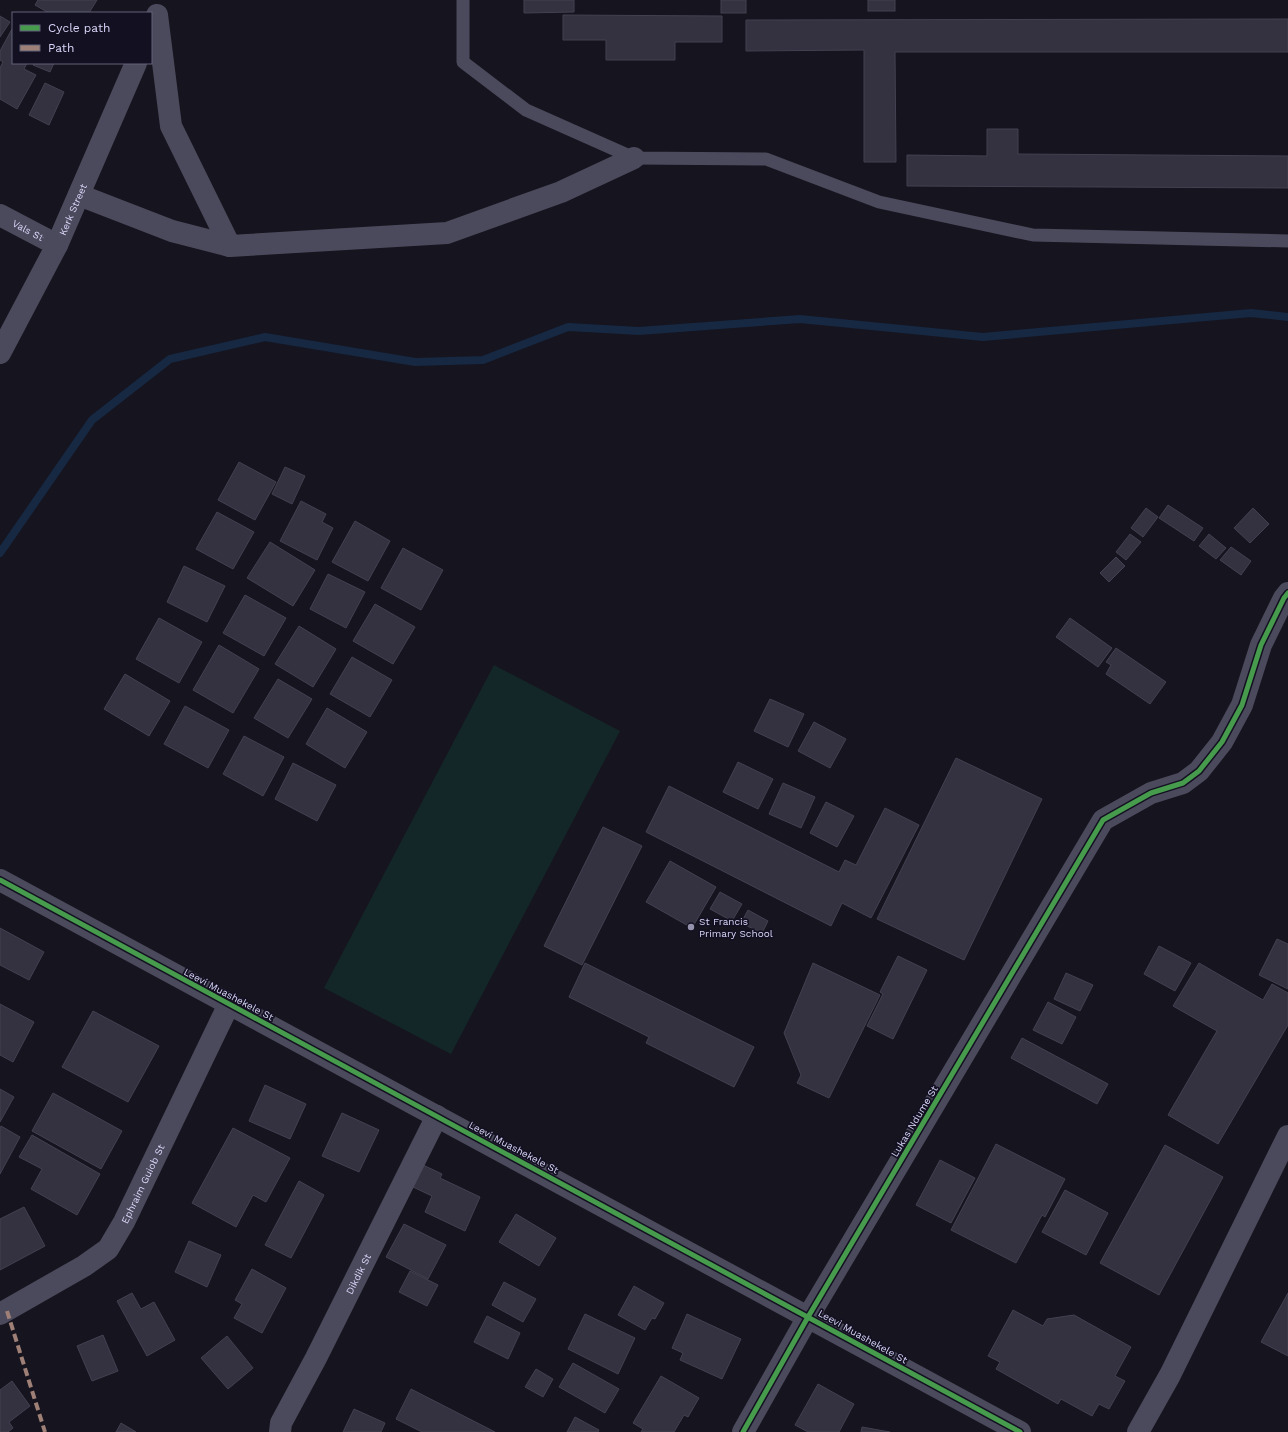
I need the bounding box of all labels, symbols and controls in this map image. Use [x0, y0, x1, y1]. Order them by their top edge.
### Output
legend [12, 12, 152, 64]
text: Cycle path [48, 21, 110, 35]
text: Path [48, 41, 74, 55]
street label: Kerk Street [57, 181, 89, 237]
street label: Vals St [11, 218, 46, 243]
place label: St Francis Primary School [699, 916, 773, 939]
marker: St Francis Primary School [686, 922, 696, 932]
street label: Leevi Muashekele St [182, 966, 276, 1023]
street label: Lukas Ndume St [889, 1083, 940, 1159]
street label: Leevi Muashekele St [467, 1119, 561, 1176]
street label: Ephraim Guiob St [119, 1142, 167, 1225]
street label: Dikdik St [344, 1251, 374, 1296]
street label: Leevi Muashekele St [816, 1307, 910, 1366]

